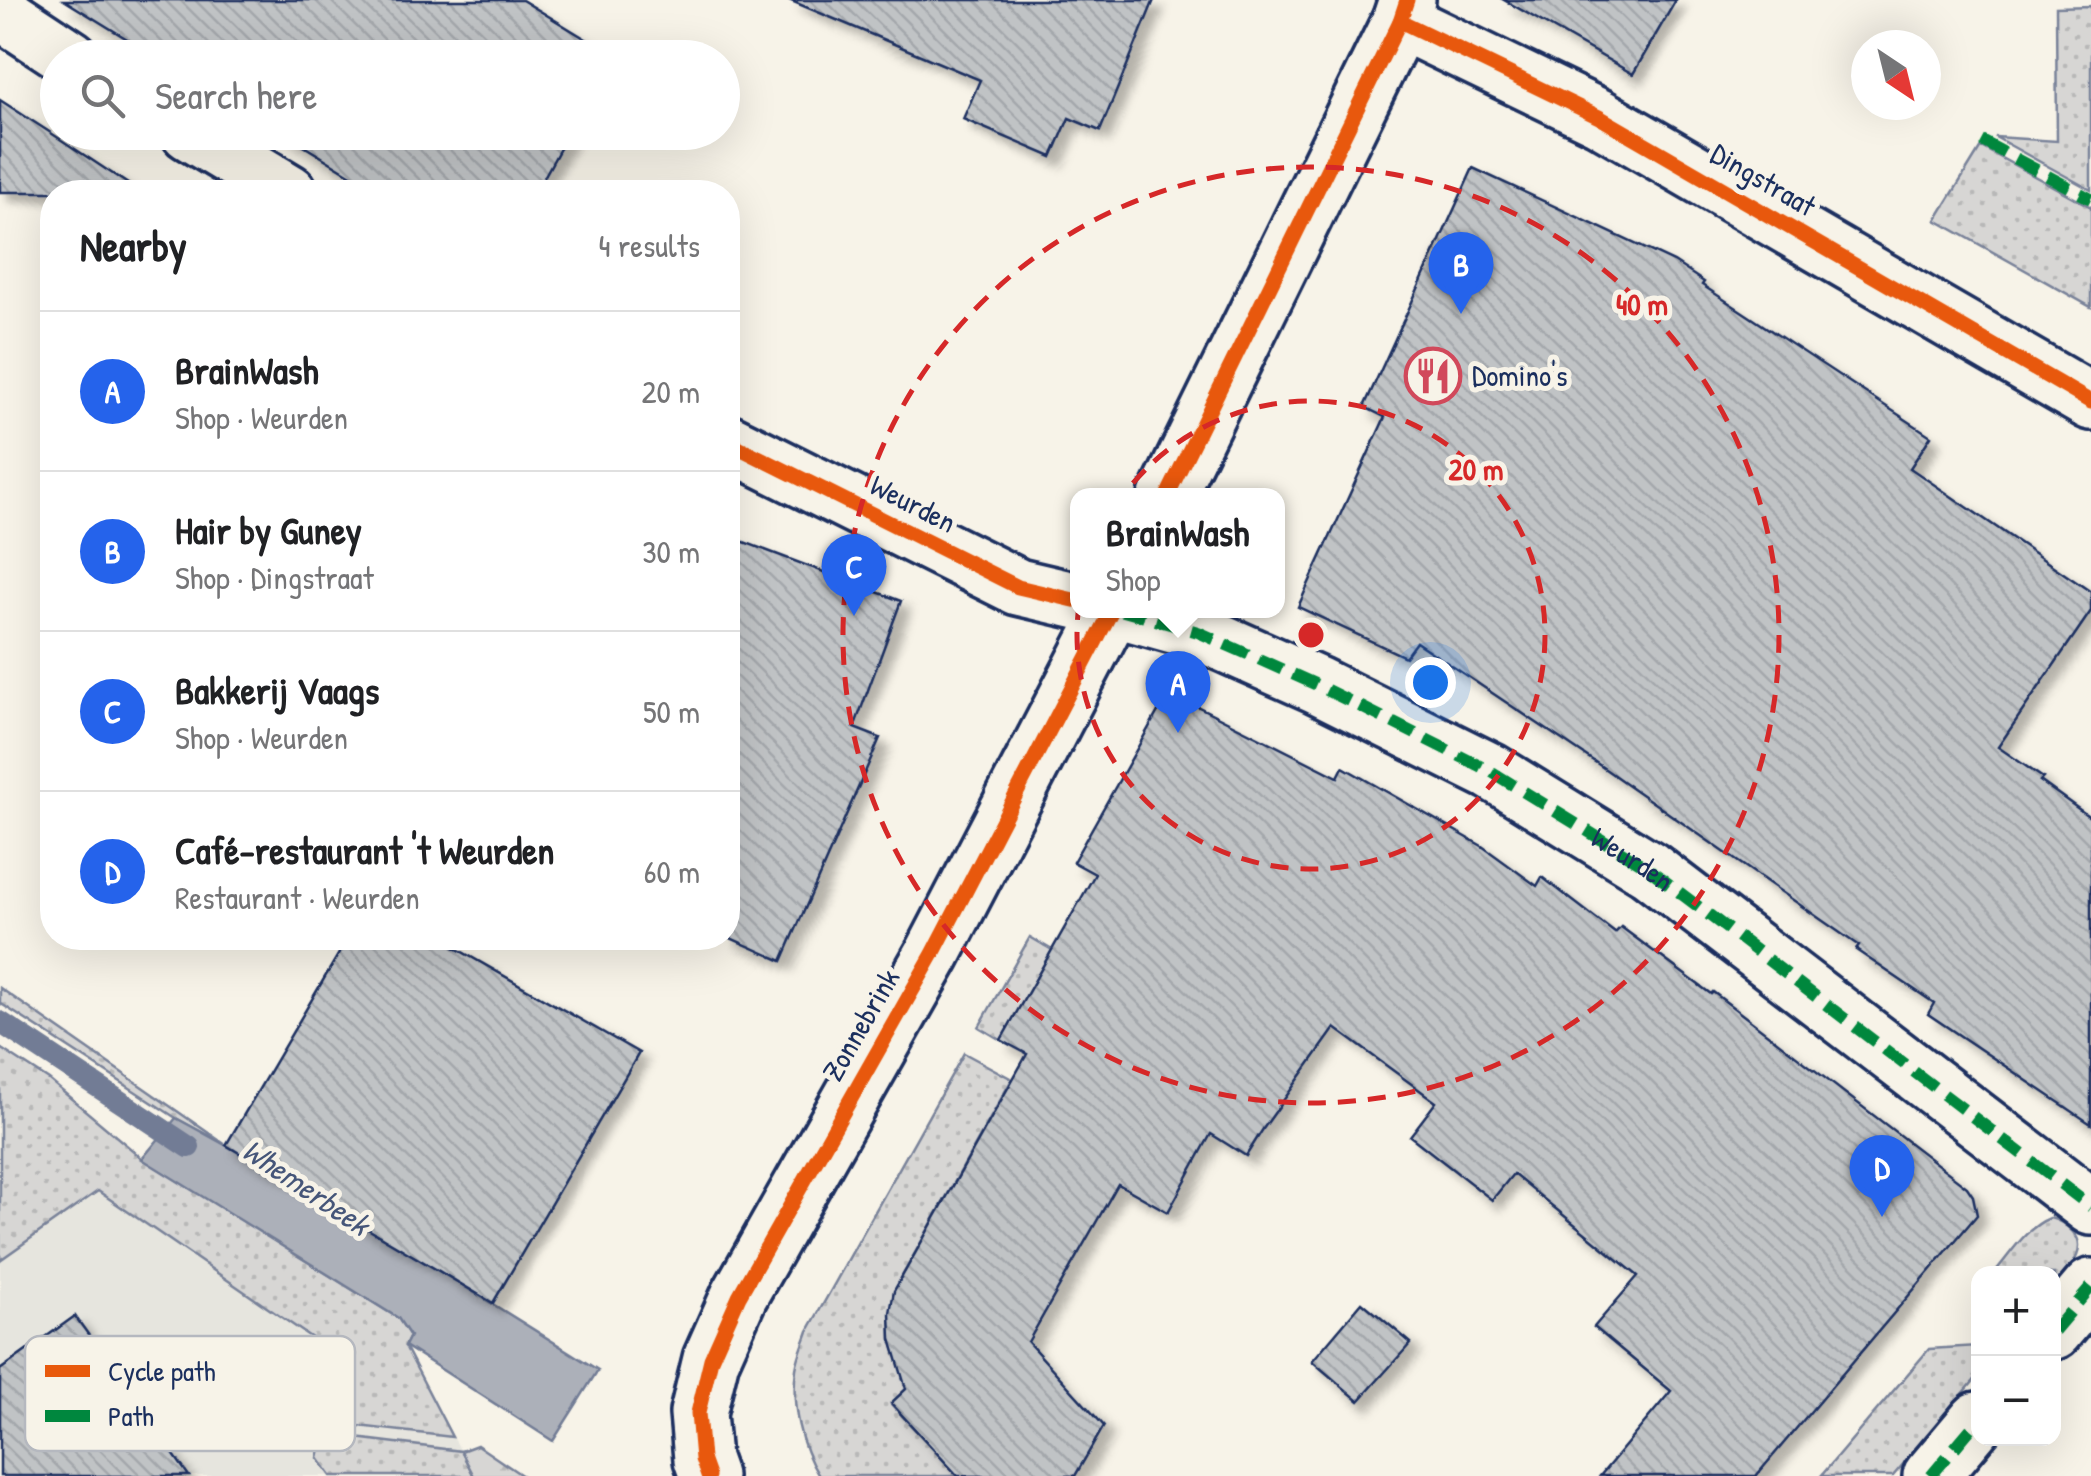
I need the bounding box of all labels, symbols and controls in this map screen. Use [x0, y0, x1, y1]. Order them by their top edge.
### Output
north arrow [1851, 30, 1941, 120]
search box [40, 40, 740, 150]
icon: search [75, 68, 130, 123]
text: Search here [155, 69, 317, 121]
street label: Dingstraat [1704, 133, 1824, 226]
text: Nearby [80, 217, 187, 274]
text: 4 results [599, 224, 700, 267]
pin: B [1428, 232, 1494, 314]
text: 40 m [1616, 284, 1668, 324]
text: BrainWash [175, 344, 318, 396]
restaurant icon: Domino's [1403, 346, 1463, 406]
place label: Domino's [1472, 355, 1568, 395]
text: A [105, 370, 120, 413]
text: 20 m [642, 370, 700, 413]
text: Shop · Weurden [175, 396, 348, 439]
text: 20 m [1449, 449, 1503, 489]
street label: Weurden [864, 465, 963, 542]
popup [1070, 488, 1285, 618]
text: Hair by Guney [175, 504, 362, 556]
text: BrainWash [1106, 506, 1249, 558]
text: B [104, 530, 121, 573]
text: 30 m [642, 530, 700, 573]
pin: C [822, 534, 886, 616]
text: Shop · Dingstraat [175, 556, 374, 599]
text: Shop [1106, 558, 1161, 601]
centre of rings [1293, 617, 1329, 653]
pin: A [1146, 650, 1210, 733]
your location [1405, 657, 1456, 708]
text: Bakkerij Vaags [175, 664, 379, 716]
text: C [104, 690, 121, 733]
text: 50 m [643, 690, 700, 733]
text: Shop · Weurden [175, 716, 348, 759]
street label: Weurden [1584, 817, 1683, 900]
text: Café-restaurant 't Weurden [175, 824, 554, 876]
text: D [105, 850, 120, 893]
text: 60 m [644, 850, 700, 893]
text: Restaurant · Weurden [175, 876, 420, 919]
street label: Zonnebrink [812, 961, 908, 1088]
water label: Whemerbeek [234, 1128, 381, 1246]
pin: D [1850, 1134, 1914, 1217]
map controls [1971, 1266, 2061, 1446]
button: + [1971, 1266, 2061, 1356]
legend [25, 1336, 355, 1451]
text: Cycle path [108, 1352, 216, 1390]
button: − [1971, 1356, 2061, 1446]
text: Path [108, 1397, 154, 1435]

